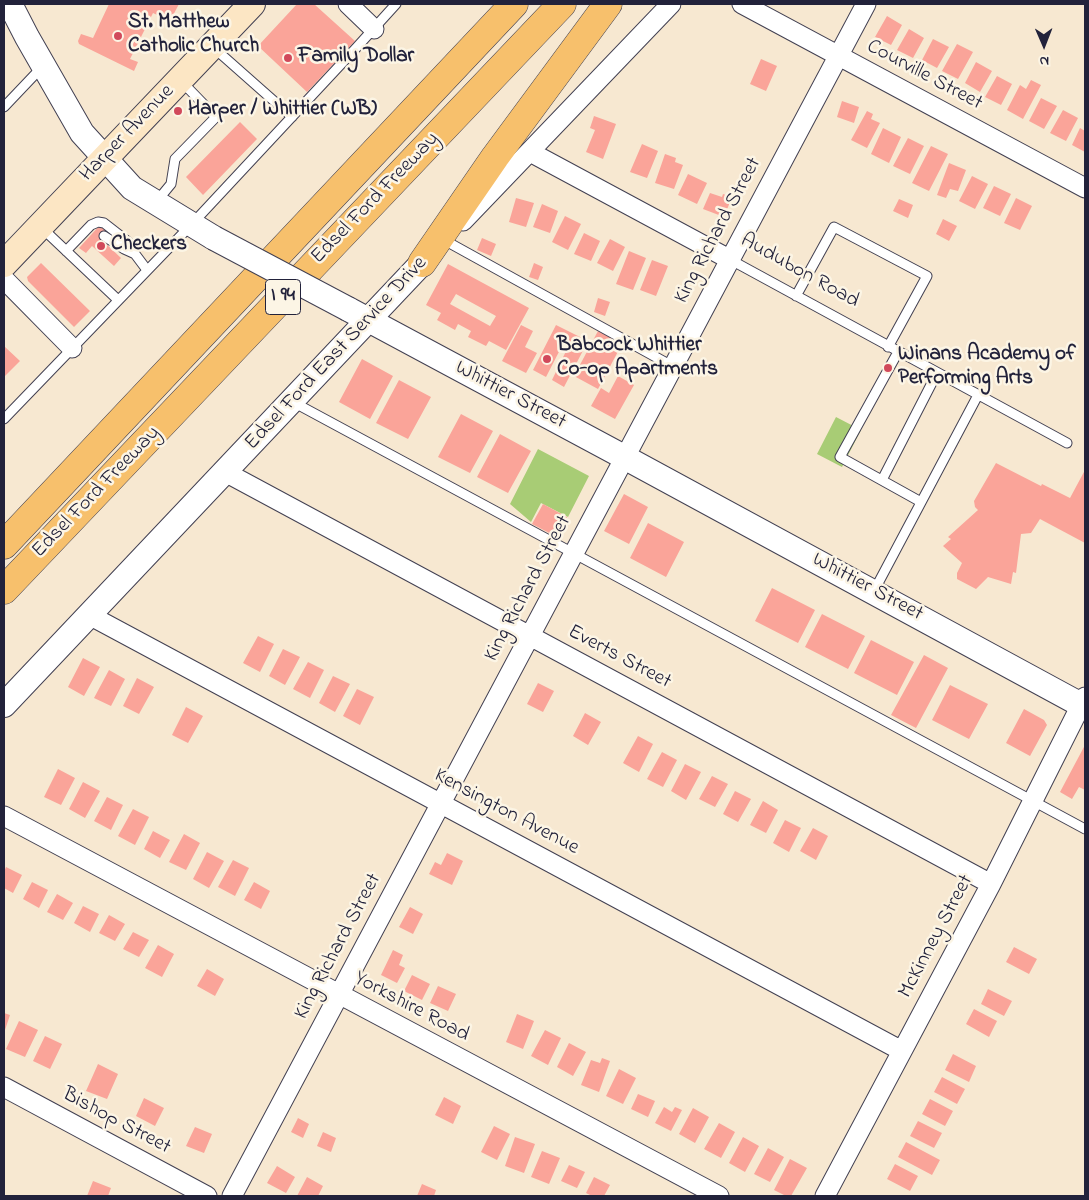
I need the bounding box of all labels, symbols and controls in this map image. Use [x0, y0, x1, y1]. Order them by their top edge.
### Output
place label: St. Matthew Catholic Church [128, 11, 259, 61]
north arrow [1019, 20, 1069, 70]
marker: St. Matthew Catholic Church [112, 30, 124, 42]
street label: Courville Street [862, 35, 986, 117]
place label: Family Dollar [298, 45, 414, 71]
text: N [1039, 50, 1049, 71]
marker: Family Dollar [282, 52, 294, 64]
street label: Harper Avenue [75, 80, 181, 188]
place label: Harper / Whittier (WB) [188, 98, 377, 124]
marker: Harper / Whittier (WB) [172, 105, 184, 117]
street label: Edsel Ford Freeway [307, 128, 445, 270]
street label: King Richard Street [670, 154, 768, 308]
street label: Audubon Road [735, 229, 863, 315]
place label: Checkers [111, 233, 187, 259]
marker: Checkers [95, 240, 107, 252]
street label: Edsel Ford East Service Drive [241, 252, 433, 456]
road number: I 94 [266, 280, 300, 314]
place label: Babcock Whittier Co-op Apartments [557, 334, 718, 384]
place label: Winans Academy of Performing Arts [898, 343, 1076, 393]
marker: Babcock Whittier Co-op Apartments [541, 353, 553, 365]
street label: Whittier Street [450, 356, 570, 436]
marker: Winans Academy of Performing Arts [882, 362, 894, 374]
street label: Edsel Ford Freeway [28, 422, 166, 564]
street label: King Richard Street [480, 512, 578, 666]
street label: Whittier Street [807, 548, 927, 628]
street label: Everts Street [563, 620, 675, 696]
street label: Kensington Avenue [429, 764, 583, 862]
street label: King Richard Street [290, 870, 388, 1024]
street label: McKinney Street [894, 871, 980, 1003]
street label: Yorkshire Road [349, 967, 473, 1049]
street label: Bishop Street [58, 1083, 174, 1161]

